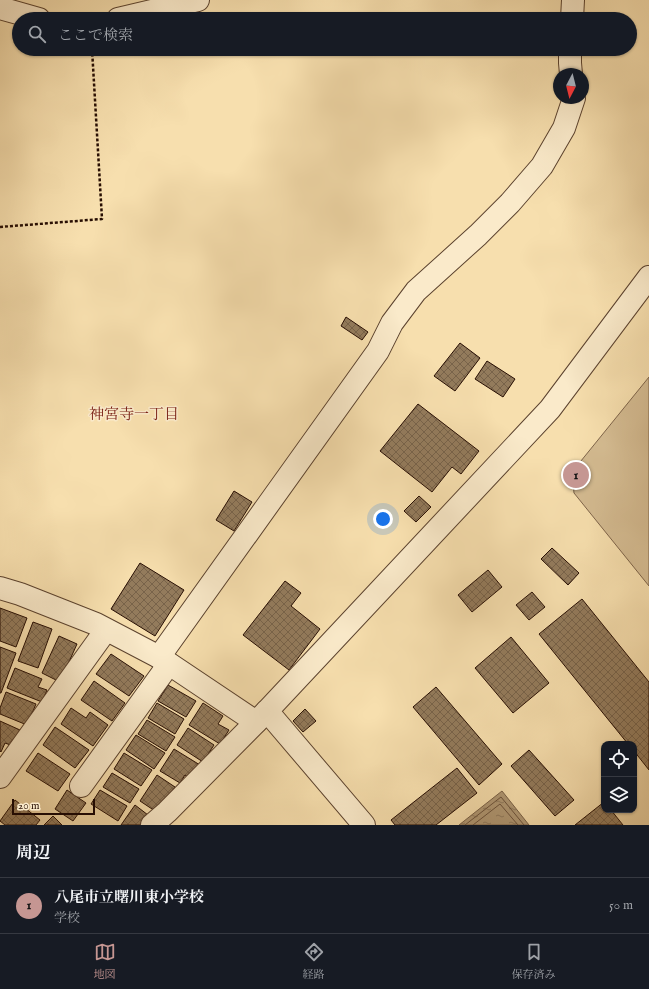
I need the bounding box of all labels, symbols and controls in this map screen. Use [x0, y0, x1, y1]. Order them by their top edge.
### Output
search box [12, 12, 637, 56]
icon: search [26, 23, 48, 45]
text: ここで検索 [58, 26, 133, 45]
north arrow [553, 68, 589, 104]
district label: 神宮寺一丁目 [89, 405, 179, 424]
pin: 1 [563, 460, 589, 490]
your location [373, 509, 393, 529]
map controls [601, 741, 637, 813]
button: locate [601, 741, 637, 777]
button: layers [601, 777, 637, 813]
scale bar [12, 797, 95, 816]
text: 20 m [18, 799, 39, 813]
text: 周辺 [16, 843, 50, 864]
text: 八尾市立曙川東小学校 [54, 888, 204, 907]
text: 1 [27, 897, 31, 914]
text: 50 m [609, 897, 633, 914]
text: 学校 [54, 910, 80, 927]
tab: 地図 [94, 941, 116, 982]
tab: 経路 [303, 941, 325, 982]
tab: 保存済み [512, 941, 556, 982]

